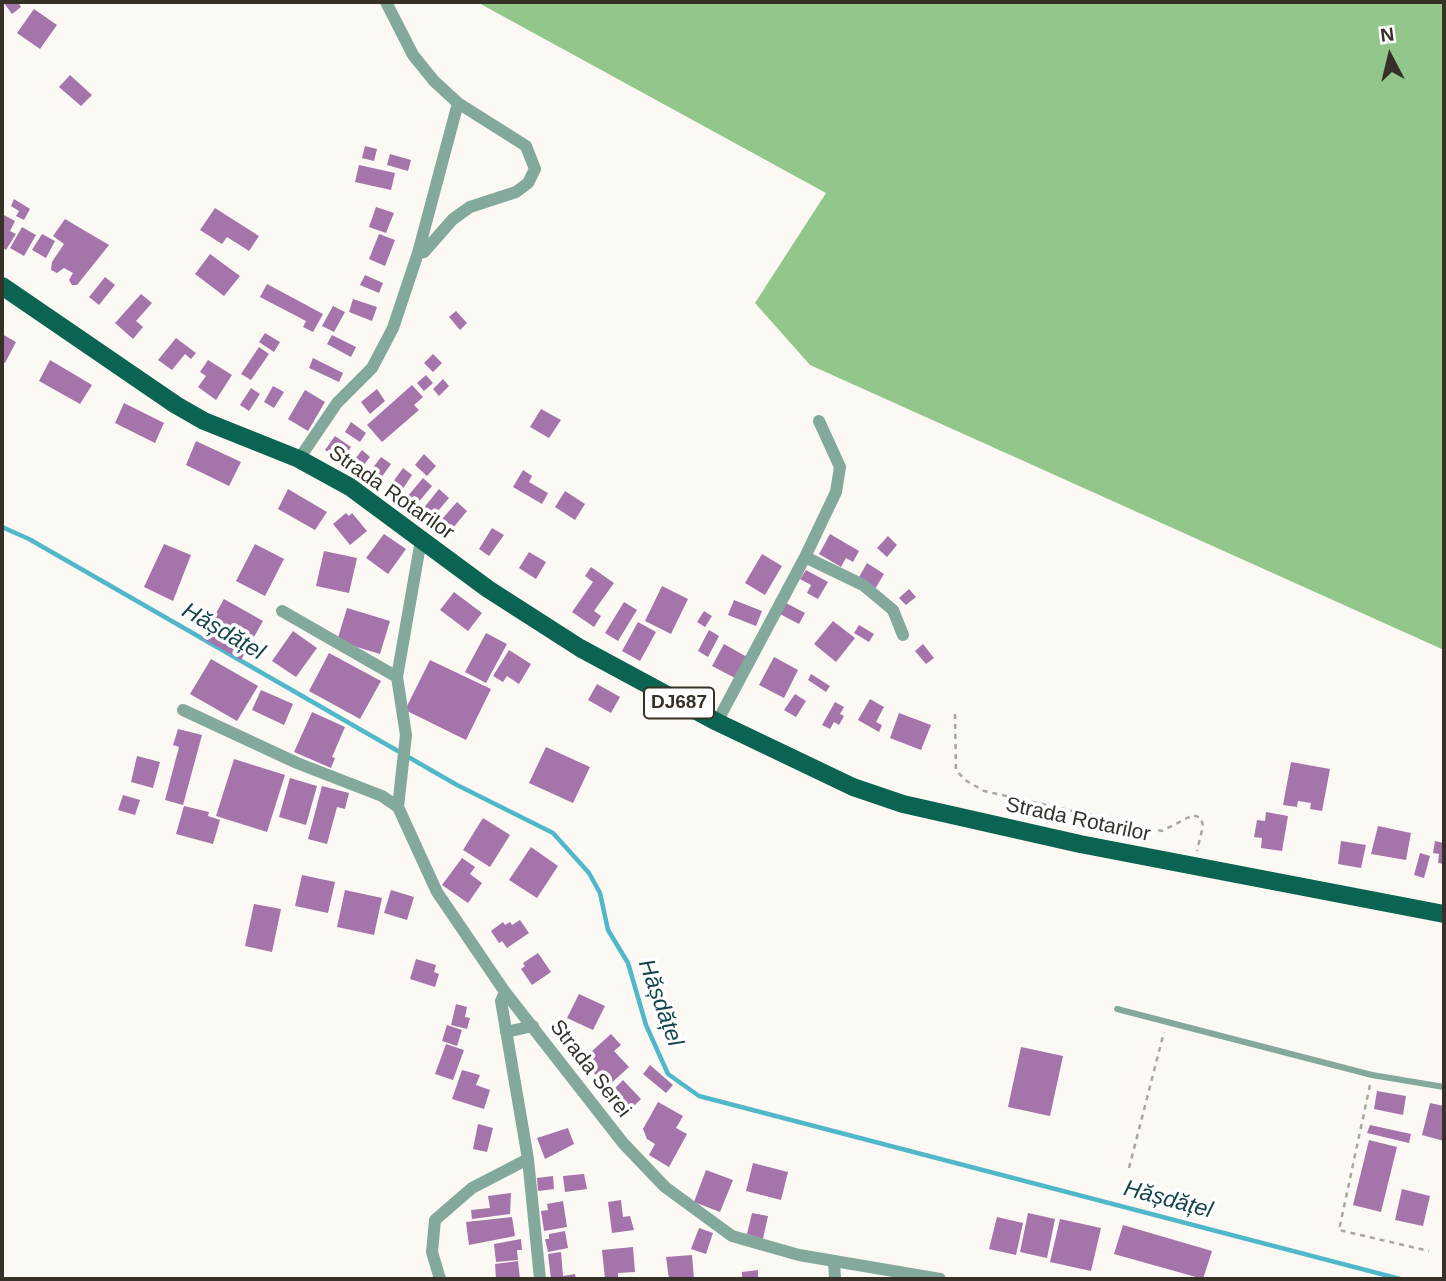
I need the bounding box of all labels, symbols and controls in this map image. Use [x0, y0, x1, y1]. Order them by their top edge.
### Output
north arrow [1355, 21, 1425, 91]
text: N [1379, 23, 1395, 46]
street label: Strada Rotarilor [324, 441, 458, 545]
water label: Hășdățel [177, 597, 269, 667]
road number: DJ687 [644, 688, 714, 718]
street label: Strada Rotarilor [1003, 792, 1153, 848]
water label: Hășdățel [632, 956, 688, 1050]
street label: Strada Serei [544, 1015, 636, 1123]
water label: Hășdățel [1121, 1175, 1215, 1225]

